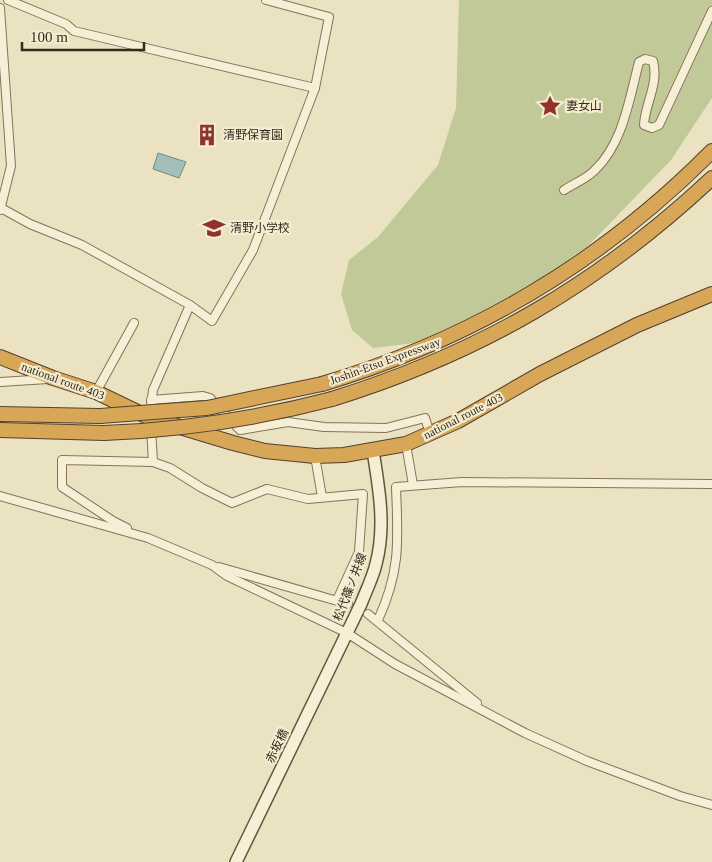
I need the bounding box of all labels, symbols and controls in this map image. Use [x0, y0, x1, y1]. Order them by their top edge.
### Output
scale bar [22, 20, 145, 52]
text: 100 m [30, 29, 68, 45]
place icon: 妻女山 [537, 93, 563, 119]
place label: 妻女山 [566, 99, 602, 113]
building icon: 清野保育園 [194, 122, 220, 148]
place label: 清野保育園 [223, 128, 283, 142]
school or university icon: 清野小学校 [201, 215, 227, 241]
place label: 清野小学校 [230, 221, 290, 235]
street label: Joshin-Etsu Expressway [328, 334, 442, 388]
street label: national route 403 [20, 359, 106, 403]
street label: national route 403 [421, 390, 505, 442]
street label: 松代篠ノ井線 [331, 551, 369, 623]
street label: 赤坂橋 [263, 727, 291, 765]

